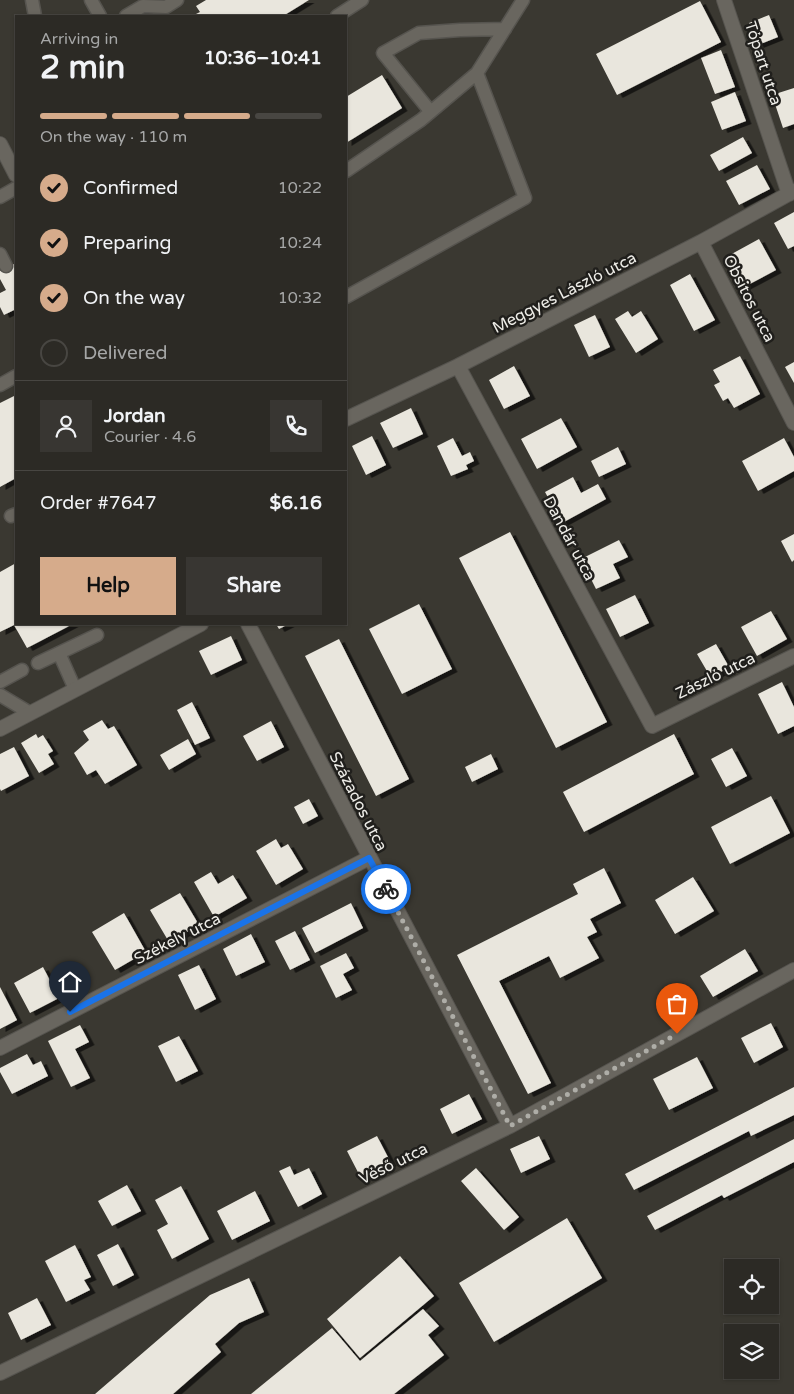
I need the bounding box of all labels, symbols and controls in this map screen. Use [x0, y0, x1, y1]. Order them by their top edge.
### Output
street label: Tópart utca [740, 19, 786, 108]
text: Arriving in [40, 29, 118, 49]
text: 10:36–10:41 [204, 47, 322, 69]
text: 2 min [40, 49, 125, 87]
text: On the way · 110 m [40, 127, 187, 147]
icon: check [40, 174, 68, 202]
text: Confirmed [83, 177, 178, 199]
text: 10:22 [278, 178, 322, 198]
icon: check [40, 229, 68, 257]
text: Preparing [83, 232, 172, 254]
text: 10:24 [278, 233, 322, 253]
street label: Meggyes László utca [489, 248, 640, 338]
street label: Obsitos utca [719, 251, 780, 346]
icon: check [40, 284, 68, 312]
text: On the way [83, 287, 185, 309]
text: 10:32 [278, 288, 322, 308]
text: Delivered [83, 342, 168, 364]
button: person [40, 400, 92, 452]
button: phone [270, 400, 322, 452]
text: Jordan [104, 405, 166, 427]
text: Courier · 4.6 [104, 427, 196, 447]
text: Order #7647 [40, 492, 157, 514]
text: $6.16 [270, 492, 322, 514]
street label: Dandár utca [538, 493, 600, 584]
button: Help [40, 557, 176, 615]
button: Share [186, 557, 322, 615]
street label: Zászló utca [672, 648, 758, 704]
street label: Százados utca [325, 748, 392, 854]
courier [361, 864, 411, 914]
icon: bike [372, 875, 400, 903]
street label: Székely utca [131, 909, 224, 969]
pin [49, 961, 91, 1012]
icon: home [56, 968, 84, 996]
pin [656, 983, 698, 1034]
icon: bag [663, 990, 691, 1018]
street label: Véső utca [356, 1139, 431, 1189]
map controls [724, 1259, 779, 1379]
button: locate [724, 1259, 779, 1314]
button: layers [724, 1324, 779, 1379]

